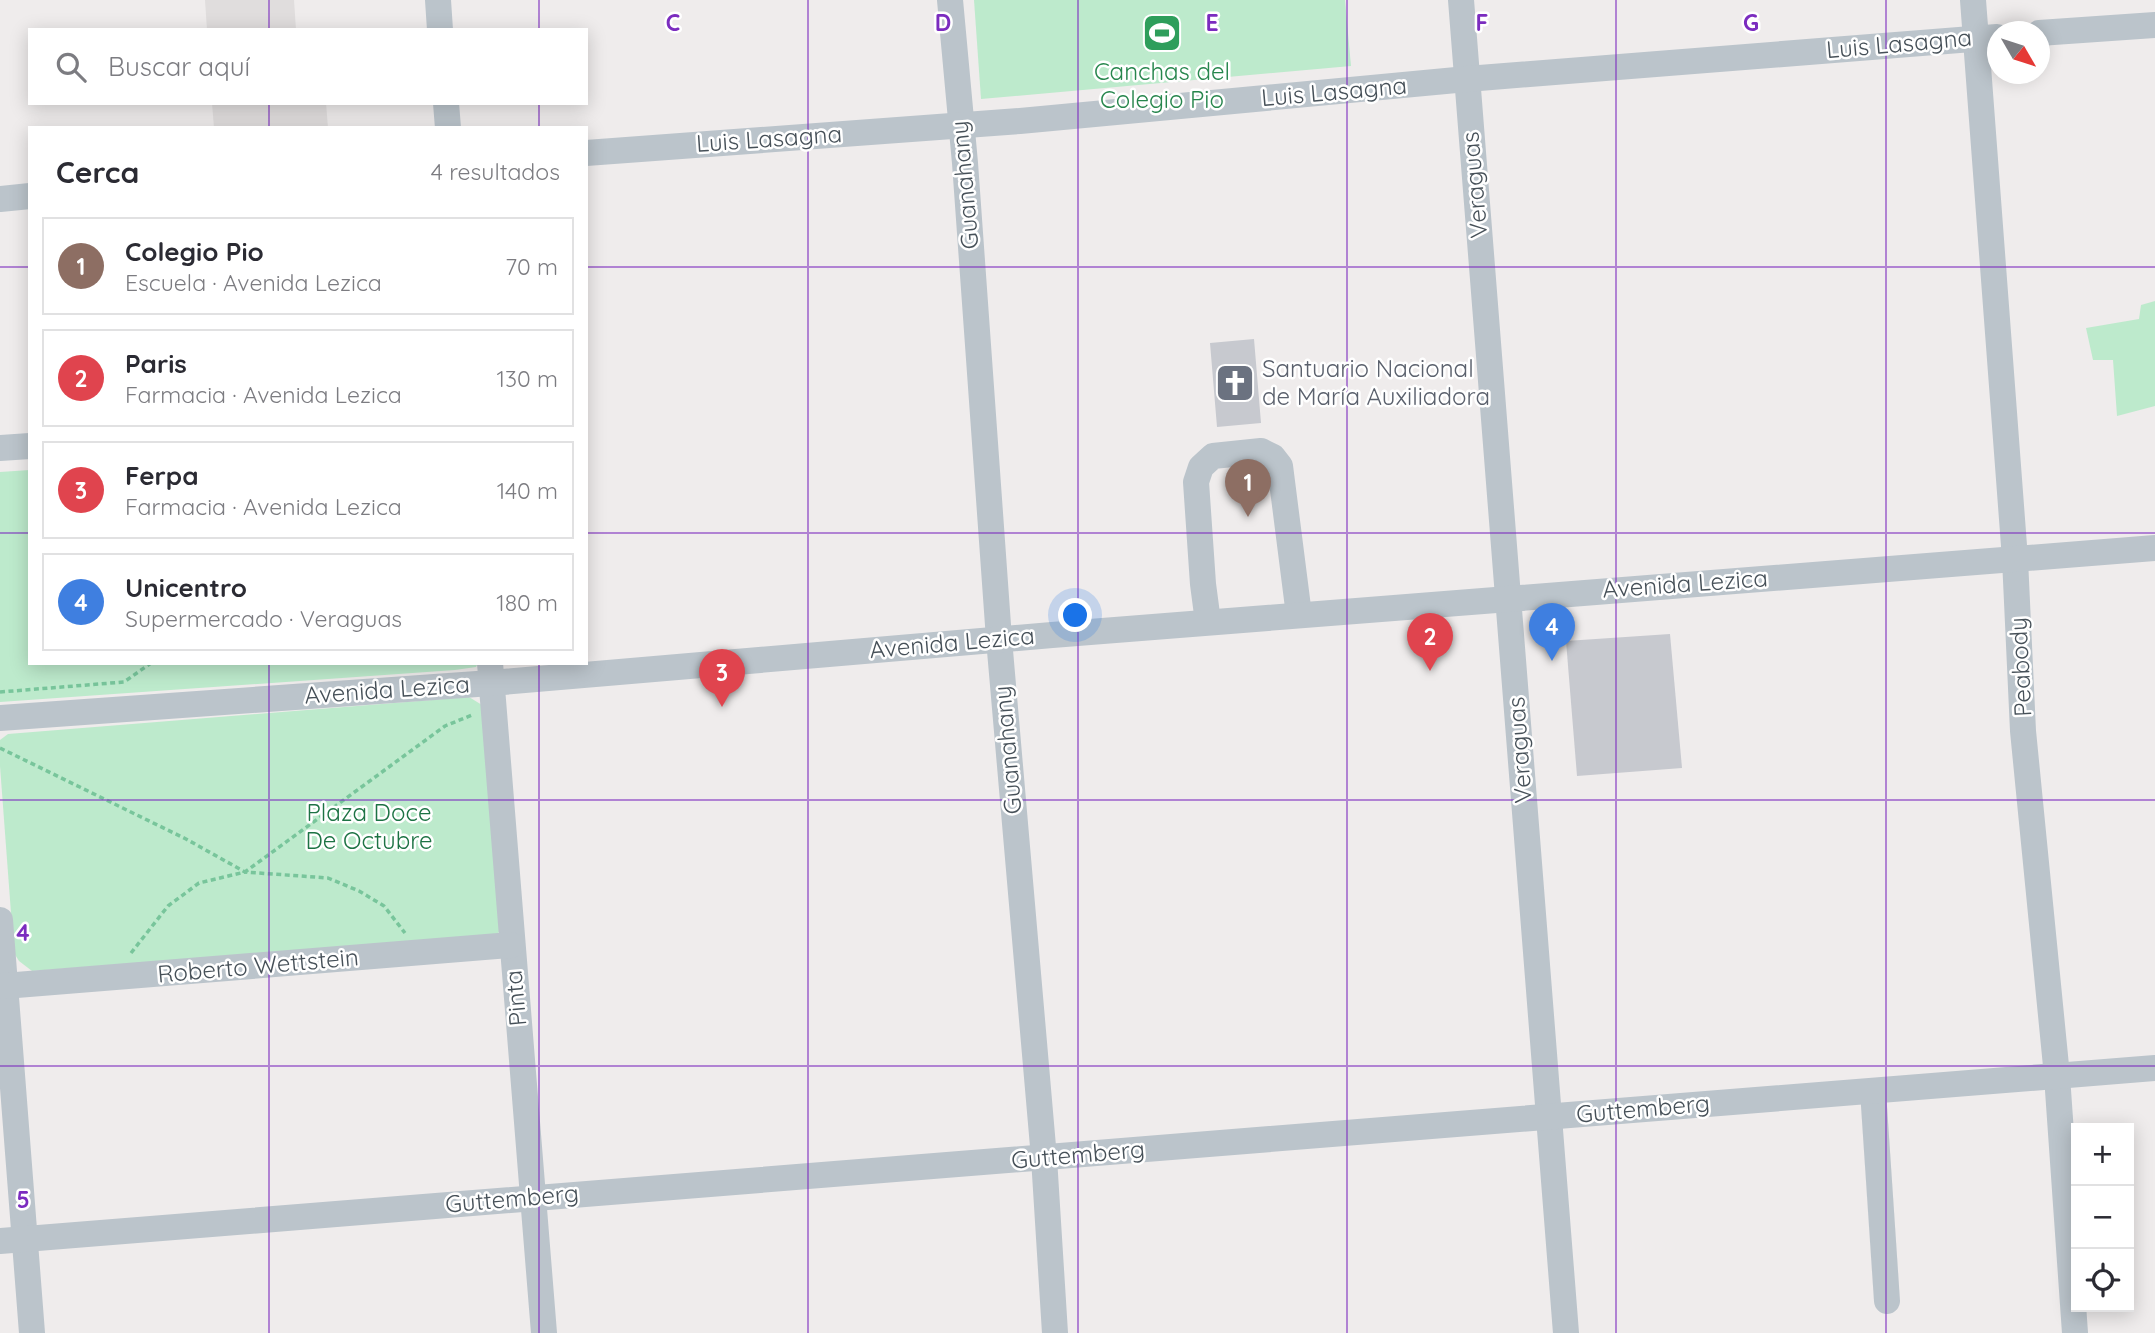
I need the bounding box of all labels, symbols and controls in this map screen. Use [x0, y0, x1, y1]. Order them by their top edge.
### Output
text: C [666, 8, 680, 37]
text: D [935, 8, 951, 37]
text: E [1205, 8, 1219, 37]
text: F [1476, 8, 1488, 37]
text: G [1743, 8, 1759, 37]
sports icon: Canchas del Colegio Pio [1141, 12, 1183, 54]
north arrow [1987, 21, 2050, 84]
street label: Luis Lasagna [1825, 22, 1973, 64]
search box [28, 28, 588, 105]
icon: search [52, 48, 90, 86]
text: Buscar aquí [108, 50, 250, 83]
place label: Canchas del Colegio Pio [1094, 56, 1230, 114]
street label: Luis Lasagna [1260, 70, 1408, 112]
street label: Luis Lasagna [695, 118, 843, 158]
street label: Guanahany [943, 120, 985, 251]
street label: Veraguas [1454, 131, 1494, 240]
text: Cerca [56, 153, 139, 191]
text: 4 resultados [431, 157, 560, 186]
text: Colegio Pio [125, 235, 264, 268]
text: 1 [77, 252, 85, 281]
text: 70 m [505, 252, 558, 281]
text: Escuela · Avenida Lezica [125, 268, 382, 297]
text: Paris [125, 347, 187, 380]
place label: Santuario Nacional de María Auxiliadora [1262, 353, 1490, 411]
church icon: Santuario Nacional de María Auxiliadora [1214, 362, 1256, 404]
text: 2 [74, 364, 88, 393]
text: 130 m [496, 364, 558, 393]
text: Farmacia · Avenida Lezica [125, 380, 402, 409]
text: Ferpa [125, 459, 199, 492]
pin: 1 [1225, 459, 1271, 517]
text: 3 [75, 476, 87, 505]
text: 140 m [497, 476, 558, 505]
text: Farmacia · Avenida Lezica [125, 492, 402, 521]
street label: Avenida Lezica [1601, 562, 1769, 604]
text: Unicentro [125, 571, 247, 604]
text: 4 [74, 588, 88, 617]
text: 180 m [496, 588, 558, 617]
your location [1058, 598, 1092, 632]
pin: 4 [1529, 603, 1575, 661]
text: Supermercado · Veraguas [125, 604, 402, 633]
pin: 2 [1407, 613, 1453, 671]
street label: Peabody [2002, 617, 2038, 718]
street label: Avenida Lezica [868, 620, 1036, 664]
pin: 3 [699, 649, 745, 707]
street label: Avenida Lezica [303, 668, 471, 710]
street label: Guanahany [986, 685, 1028, 816]
street label: Veraguas [1500, 696, 1538, 804]
park label: Plaza Doce De Octubre [305, 797, 433, 855]
text: 4 [16, 918, 30, 947]
street label: Roberto Wettstein [156, 941, 360, 989]
street label: Pinta [498, 969, 532, 1027]
street label: Guttemberg [1575, 1087, 1711, 1129]
map controls [2071, 1123, 2134, 1312]
button: + [2071, 1123, 2134, 1186]
street label: Guttemberg [1010, 1133, 1146, 1175]
street label: Guttemberg [444, 1177, 580, 1219]
text: 5 [16, 1185, 30, 1214]
button: − [2071, 1186, 2134, 1249]
button: locate [2071, 1249, 2134, 1312]

